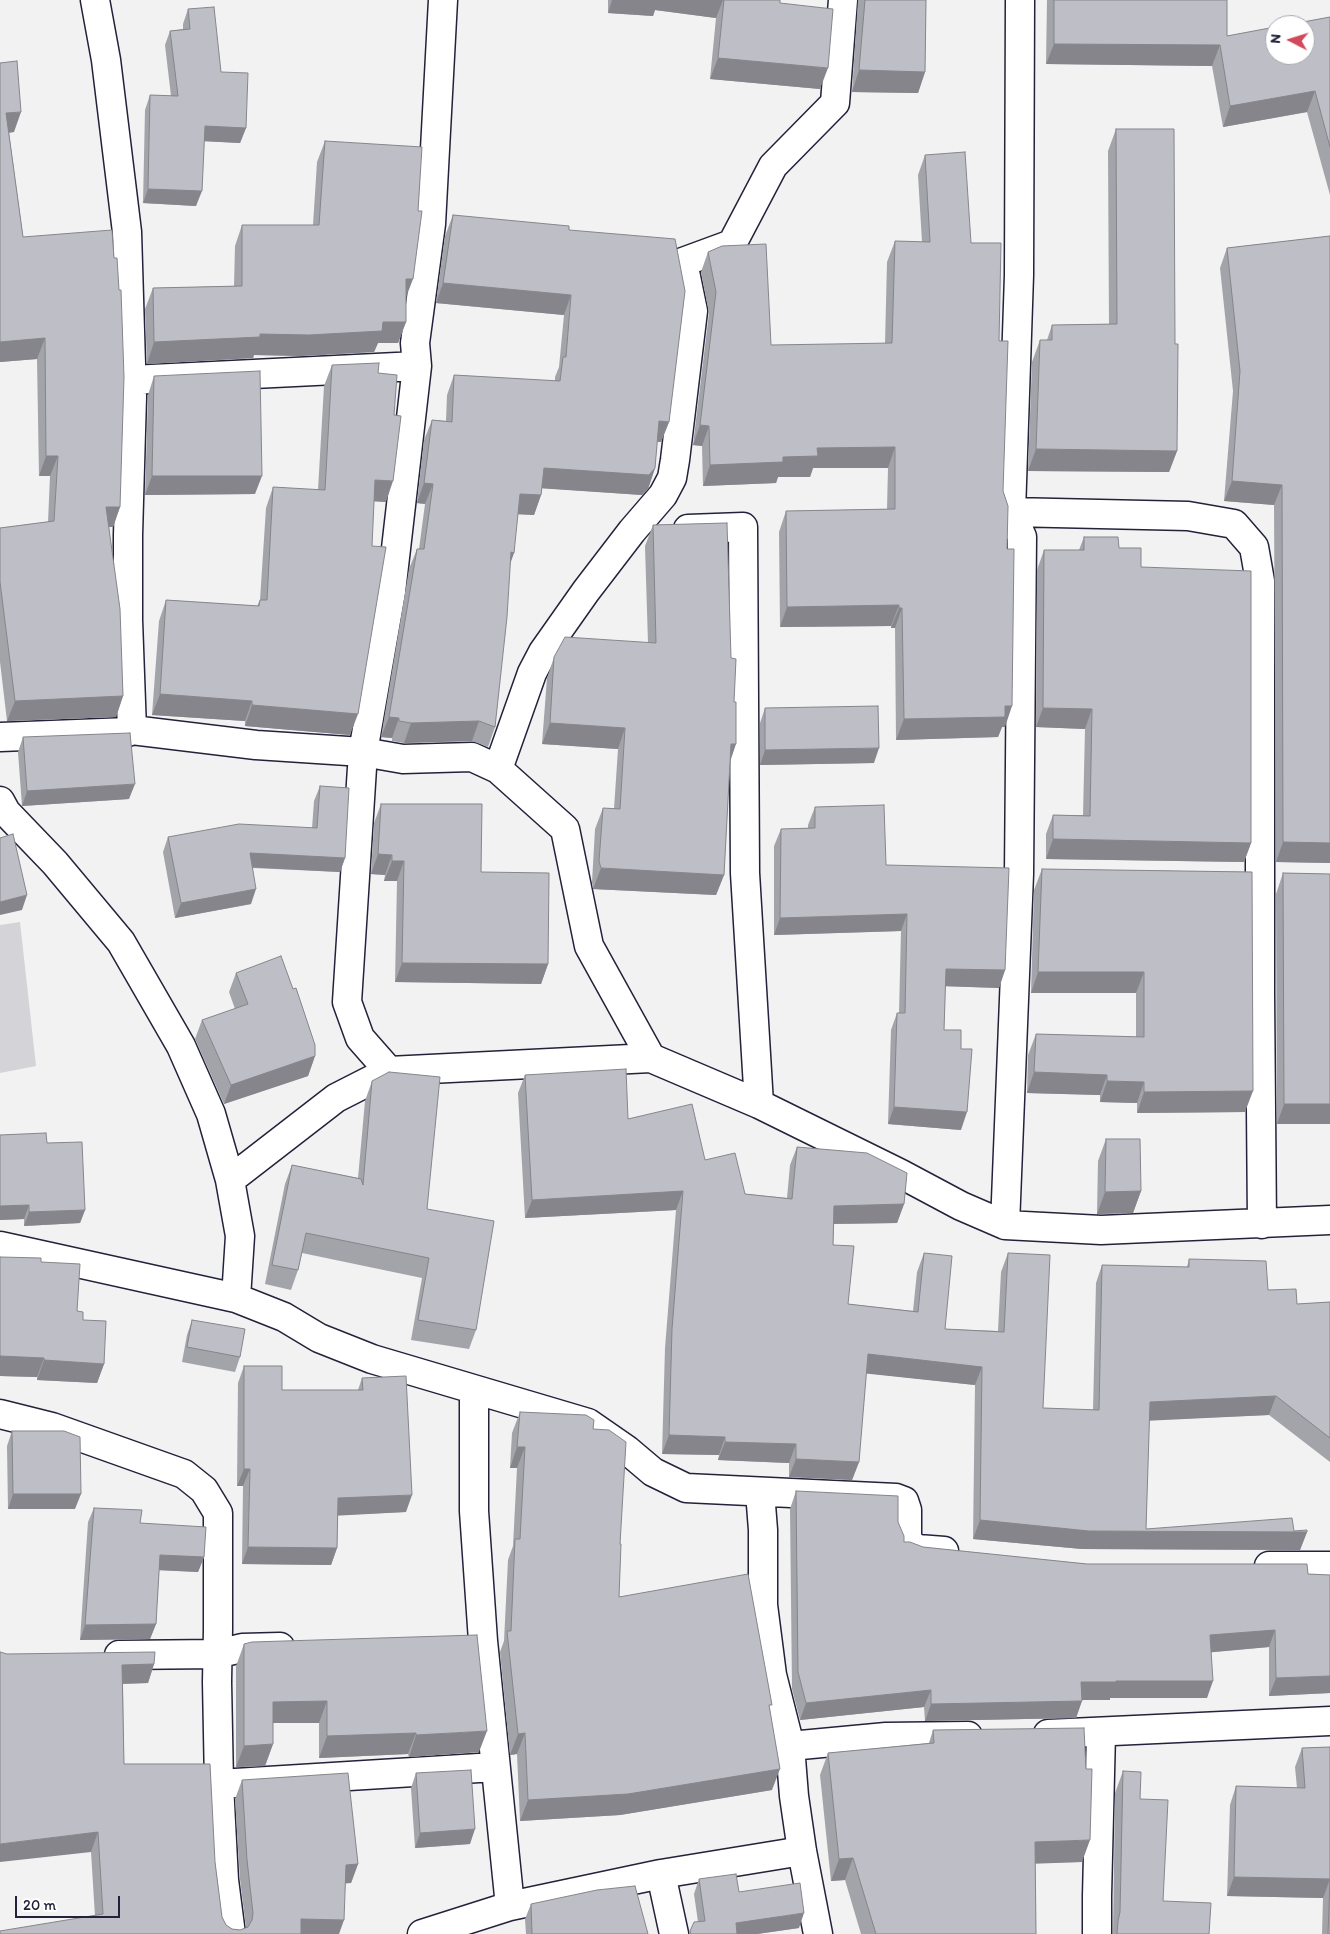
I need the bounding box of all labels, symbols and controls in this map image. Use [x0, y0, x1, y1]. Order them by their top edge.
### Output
north arrow [1265, 15, 1315, 65]
text: N [1267, 33, 1284, 44]
scale bar [18, 1886, 122, 1918]
text: 20 m [23, 1896, 56, 1914]

